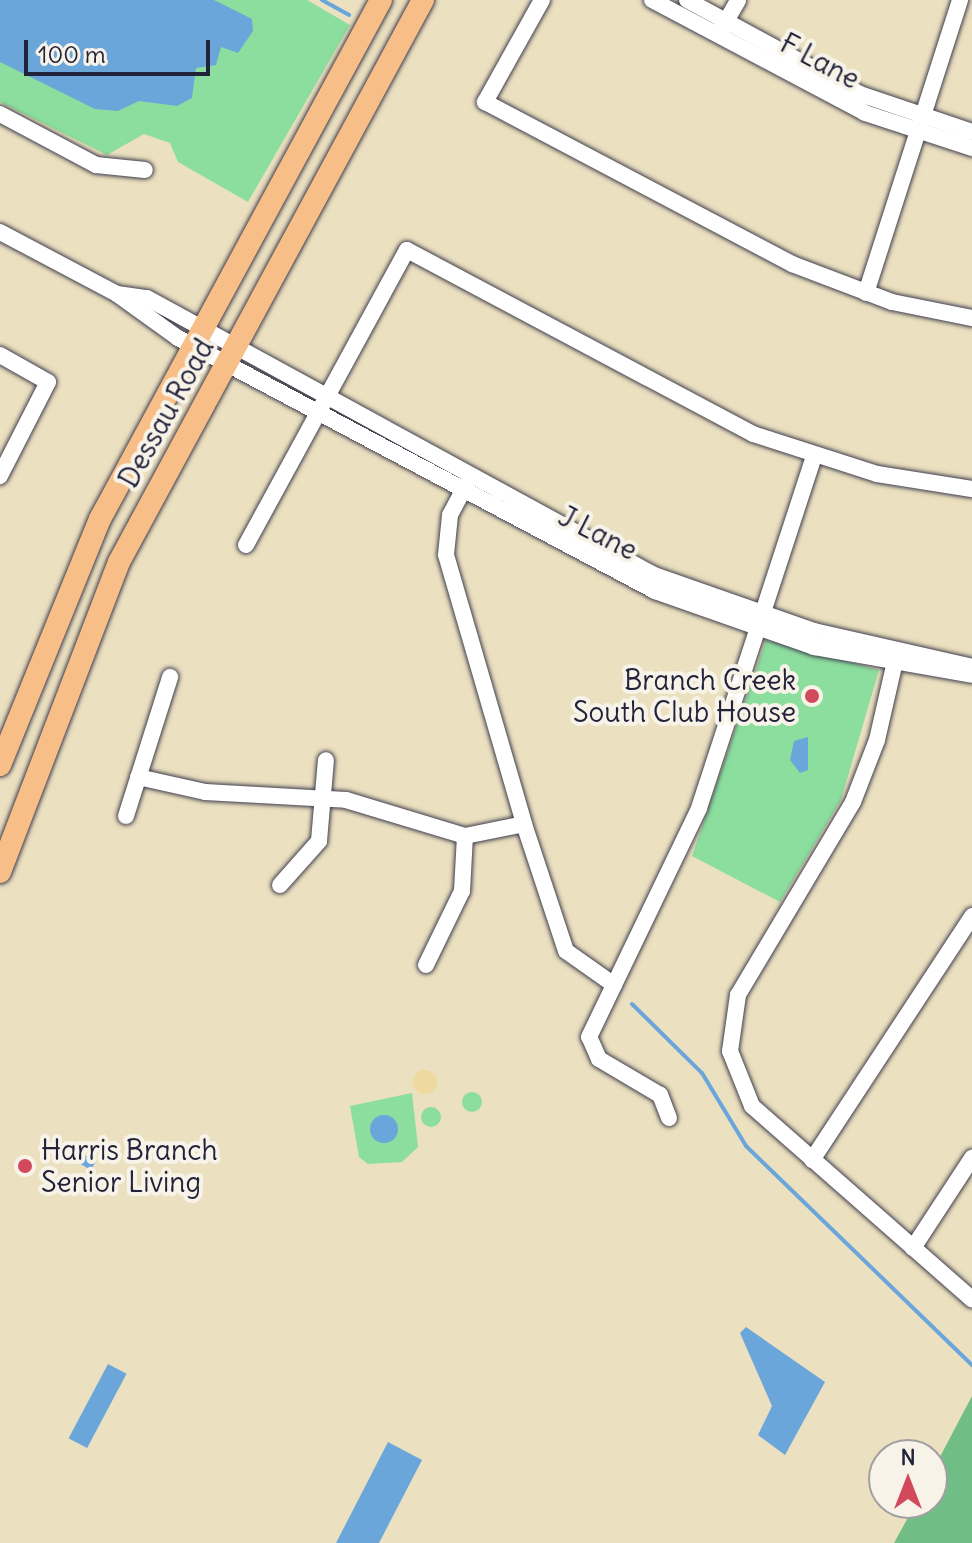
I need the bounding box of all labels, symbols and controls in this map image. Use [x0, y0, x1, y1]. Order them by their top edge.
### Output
scale bar [28, 24, 214, 74]
street label: F Lane [775, 26, 865, 96]
text: 100 m [38, 39, 106, 69]
street label: Dessau Road [111, 333, 221, 493]
street label: J Lane [553, 499, 643, 567]
place label: Branch Creek South Club House [573, 663, 796, 729]
marker: Branch Creek South Club House [803, 687, 821, 705]
place label: Harris Branch Senior Living [41, 1133, 218, 1199]
marker: Harris Branch Senior Living [16, 1157, 34, 1175]
north arrow [868, 1439, 948, 1519]
text: N [900, 1443, 916, 1471]

